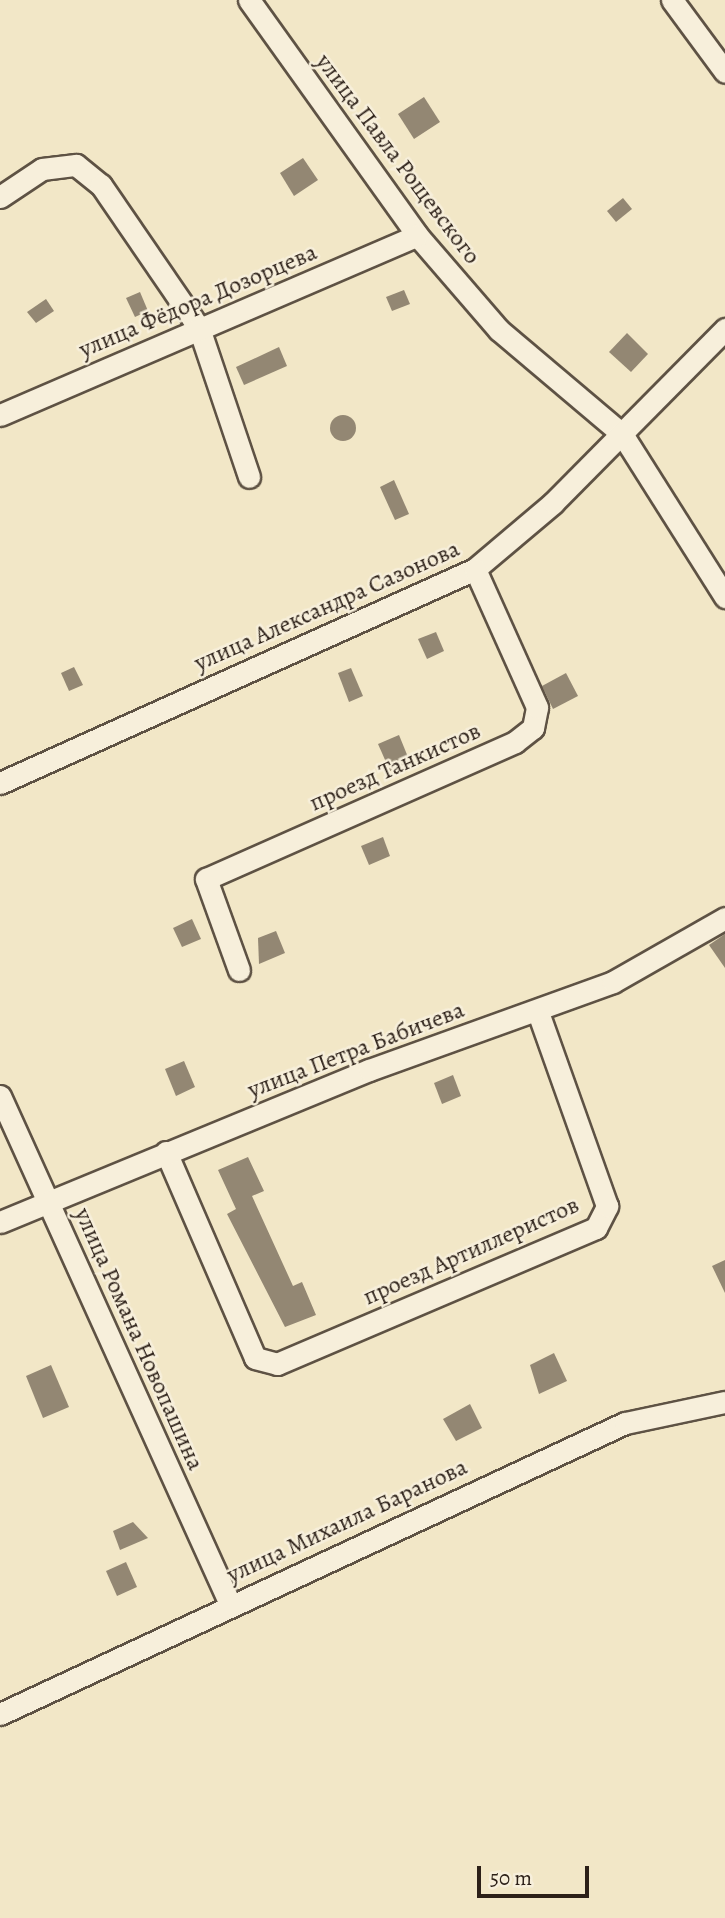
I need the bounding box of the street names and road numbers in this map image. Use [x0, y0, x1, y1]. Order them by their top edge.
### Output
street label: улица Павла Рощевского [310, 48, 486, 270]
street label: улица Фёдора Дозорцева [75, 238, 321, 364]
street label: улица Александра Сазонова [190, 534, 464, 678]
street label: проезд Танкистов [305, 716, 485, 818]
street label: улица Петра Бабичева [244, 995, 468, 1105]
street label: проезд Артиллеристов [359, 1190, 583, 1312]
street label: улица Романа Новопашина [68, 1203, 210, 1475]
street label: улица Михаила Баранова [222, 1453, 472, 1589]

